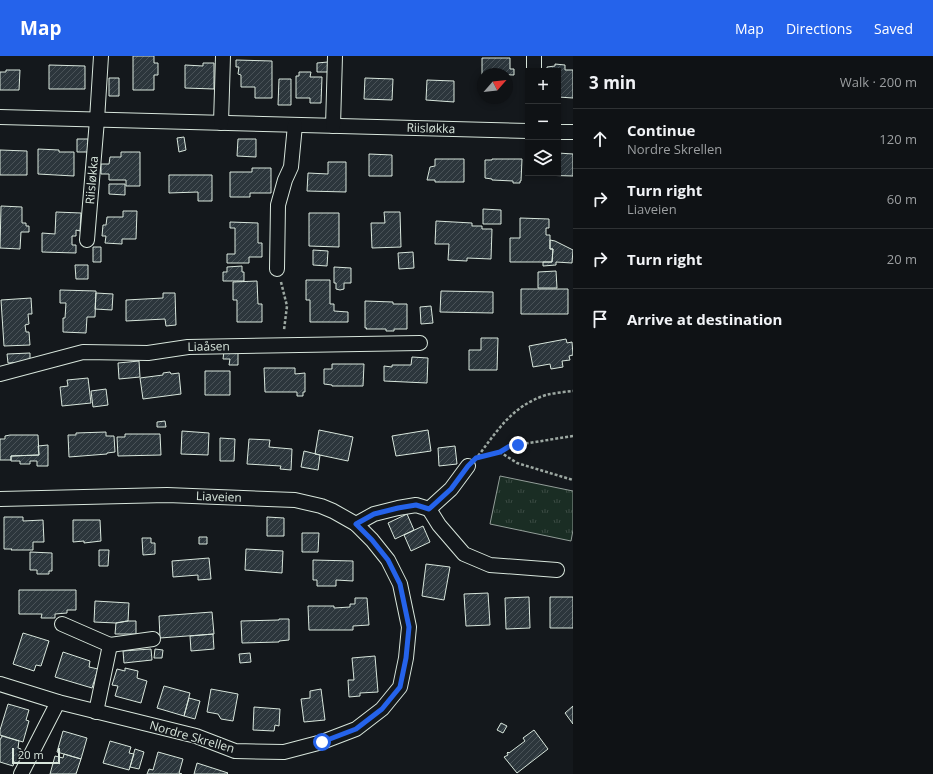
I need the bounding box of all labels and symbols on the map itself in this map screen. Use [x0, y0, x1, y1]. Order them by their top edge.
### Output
north arrow [477, 68, 513, 104]
street label: Riisløkka [406, 119, 455, 137]
street label: Riisløkka [81, 155, 102, 205]
street label: Liaåsen [187, 337, 230, 355]
route end [509, 436, 527, 454]
street label: Liaveien [196, 487, 242, 506]
street label: Nordre Skrellen [148, 716, 237, 757]
route start [313, 733, 331, 751]
scale bar [12, 746, 60, 765]

